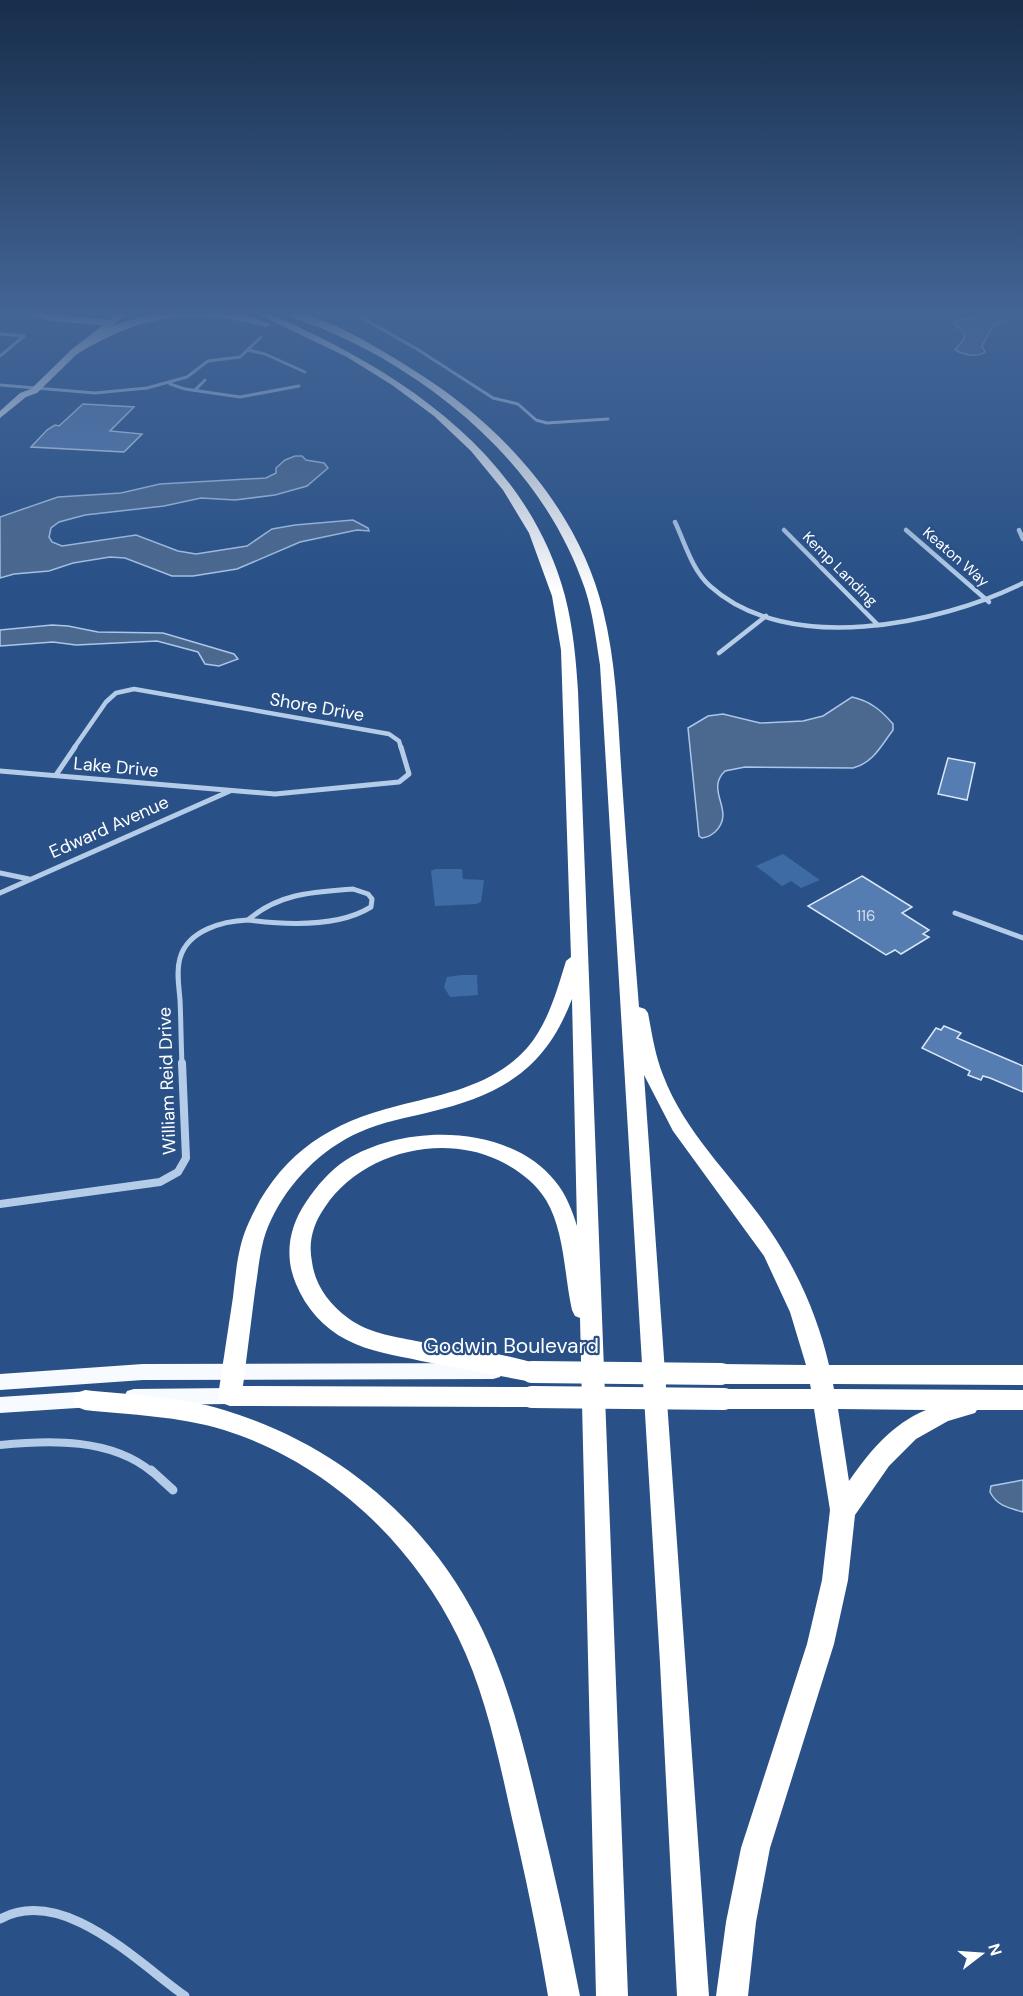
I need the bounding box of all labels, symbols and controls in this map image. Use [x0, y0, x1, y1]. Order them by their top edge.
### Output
street label: Keaton Way [919, 523, 994, 592]
street label: Kemp Landing [798, 527, 882, 611]
street label: Shore Drive [268, 687, 366, 727]
street label: Lake Drive [72, 751, 160, 783]
street label: Edward Avenue [46, 790, 172, 864]
house number: 116 [857, 906, 875, 926]
street label: William Reid Drive [152, 1007, 182, 1155]
street label: Godwin Boulevard [423, 1332, 599, 1360]
north arrow [951, 1924, 1011, 1984]
text: N [983, 1941, 1007, 1958]

